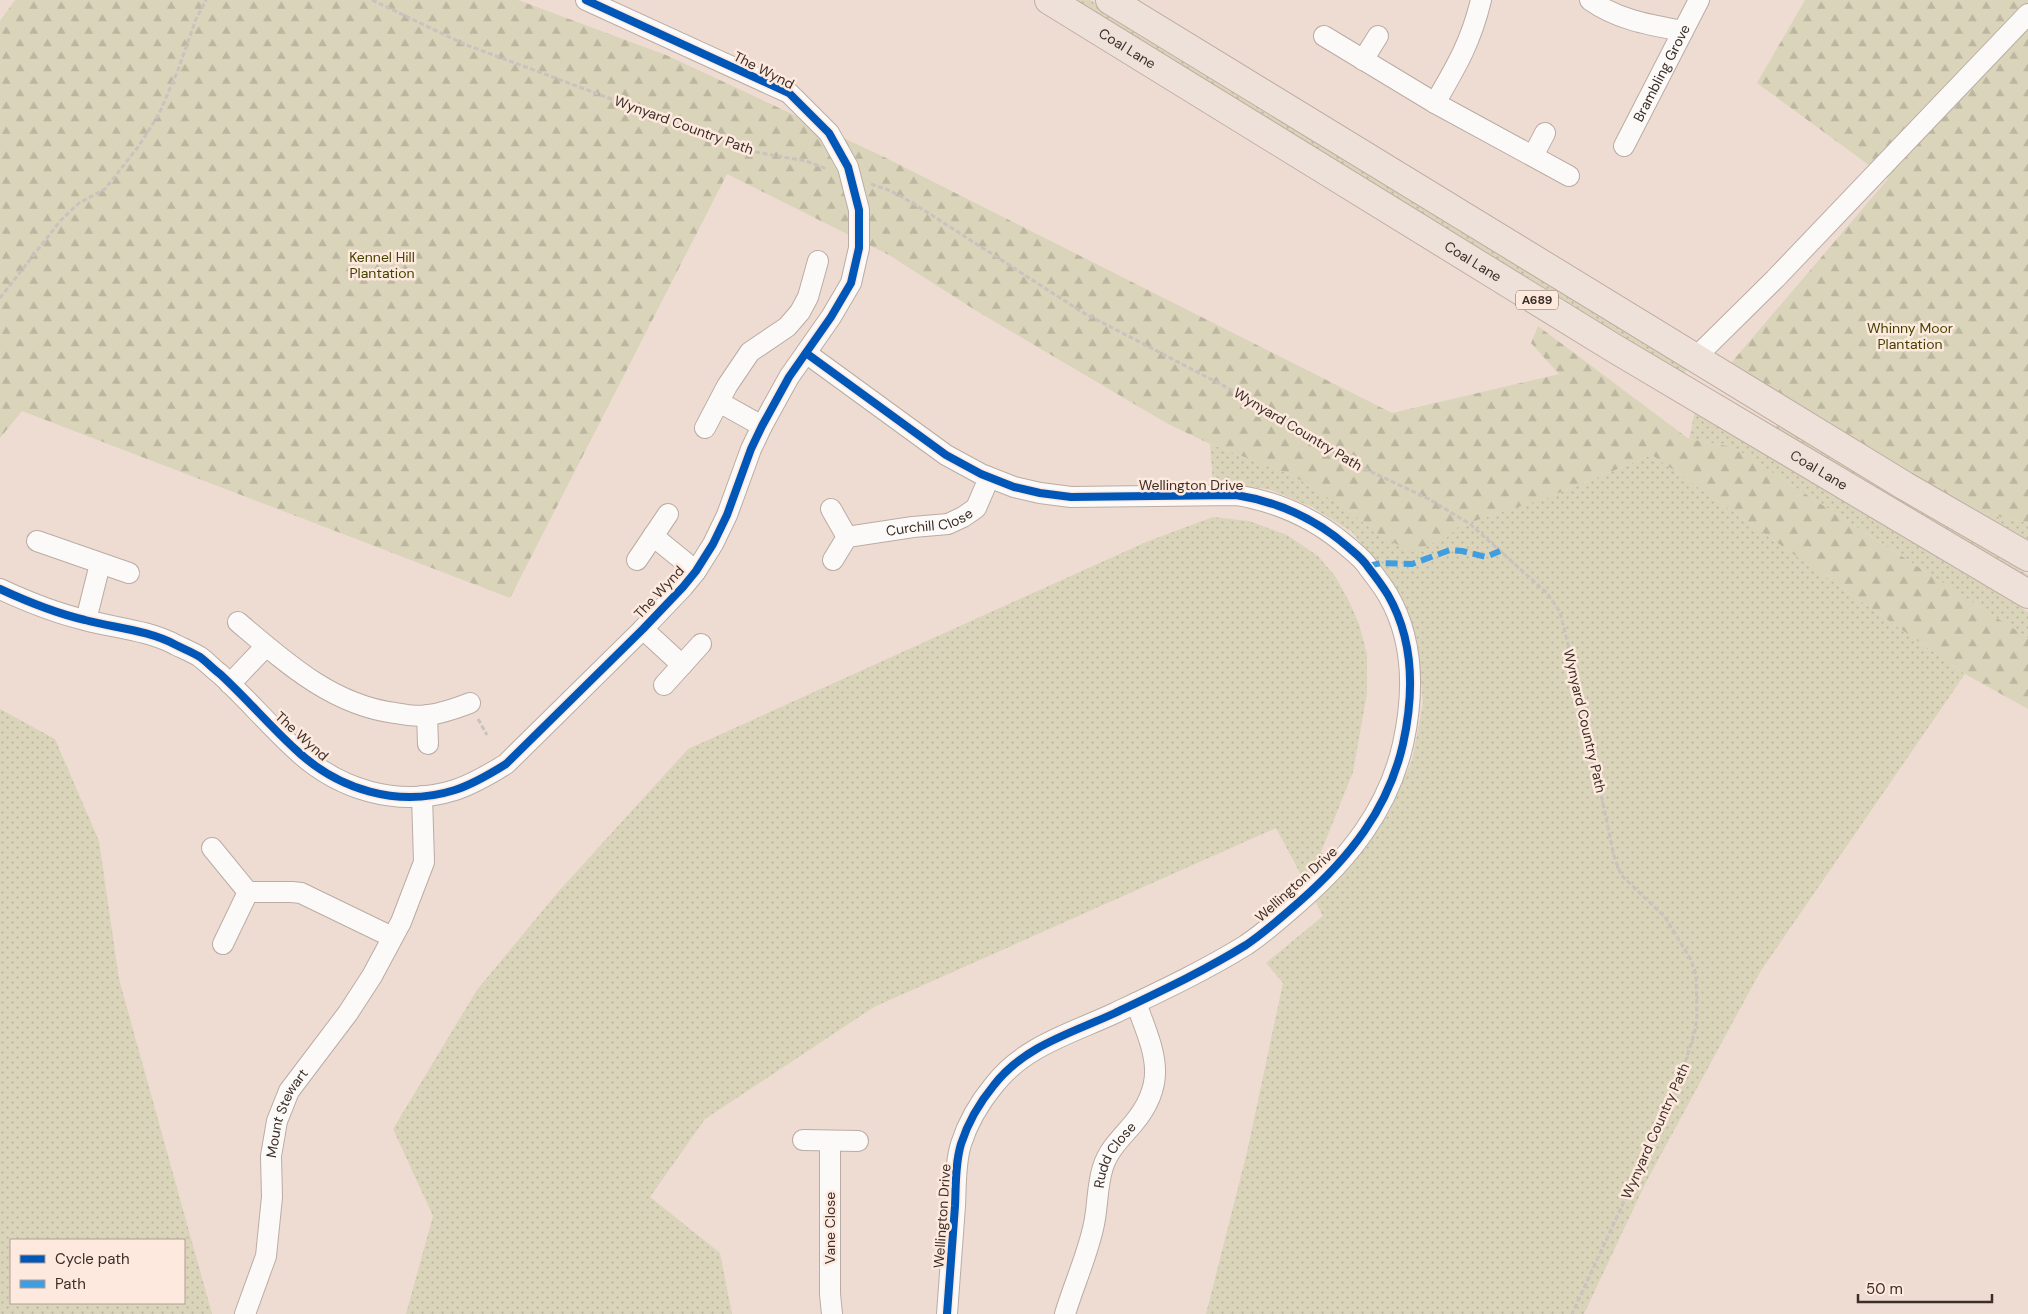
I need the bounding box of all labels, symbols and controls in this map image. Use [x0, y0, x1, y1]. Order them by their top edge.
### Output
street label: Brambling Grove [1629, 21, 1694, 125]
street label: Coal Lane [1095, 24, 1159, 73]
street label: The Wynd [731, 47, 797, 93]
street label: Wynyard Country Path [612, 91, 756, 159]
street label: Coal Lane [1441, 237, 1505, 286]
park label: Kennel Hill Plantation [349, 248, 415, 282]
road number: A689 [1516, 290, 1558, 310]
park label: Whinny Moor Plantation [1867, 319, 1953, 353]
street label: Wynyard Country Path [1230, 383, 1366, 475]
street label: Coal Lane [1787, 446, 1851, 494]
street label: Wellington Drive [1139, 476, 1243, 494]
street label: Curchill Close [885, 504, 976, 540]
street label: The Wynd [630, 562, 688, 622]
street label: Wynyard Country Path [1560, 647, 1610, 795]
street label: The Wynd [272, 707, 332, 765]
street label: Wellington Drive [1251, 842, 1341, 926]
street label: Wynyard Country Path [1617, 1060, 1693, 1202]
street label: Mount Stewart [262, 1065, 312, 1159]
street label: Rudd Close [1090, 1118, 1140, 1189]
street label: Wellington Drive [929, 1163, 955, 1269]
street label: Vane Close [821, 1192, 839, 1264]
legend [10, 1239, 185, 1304]
text: Cycle path [55, 1249, 130, 1269]
scale bar [1858, 1272, 1992, 1304]
text: Path [55, 1274, 86, 1294]
text: 50 m [1866, 1279, 1903, 1299]

